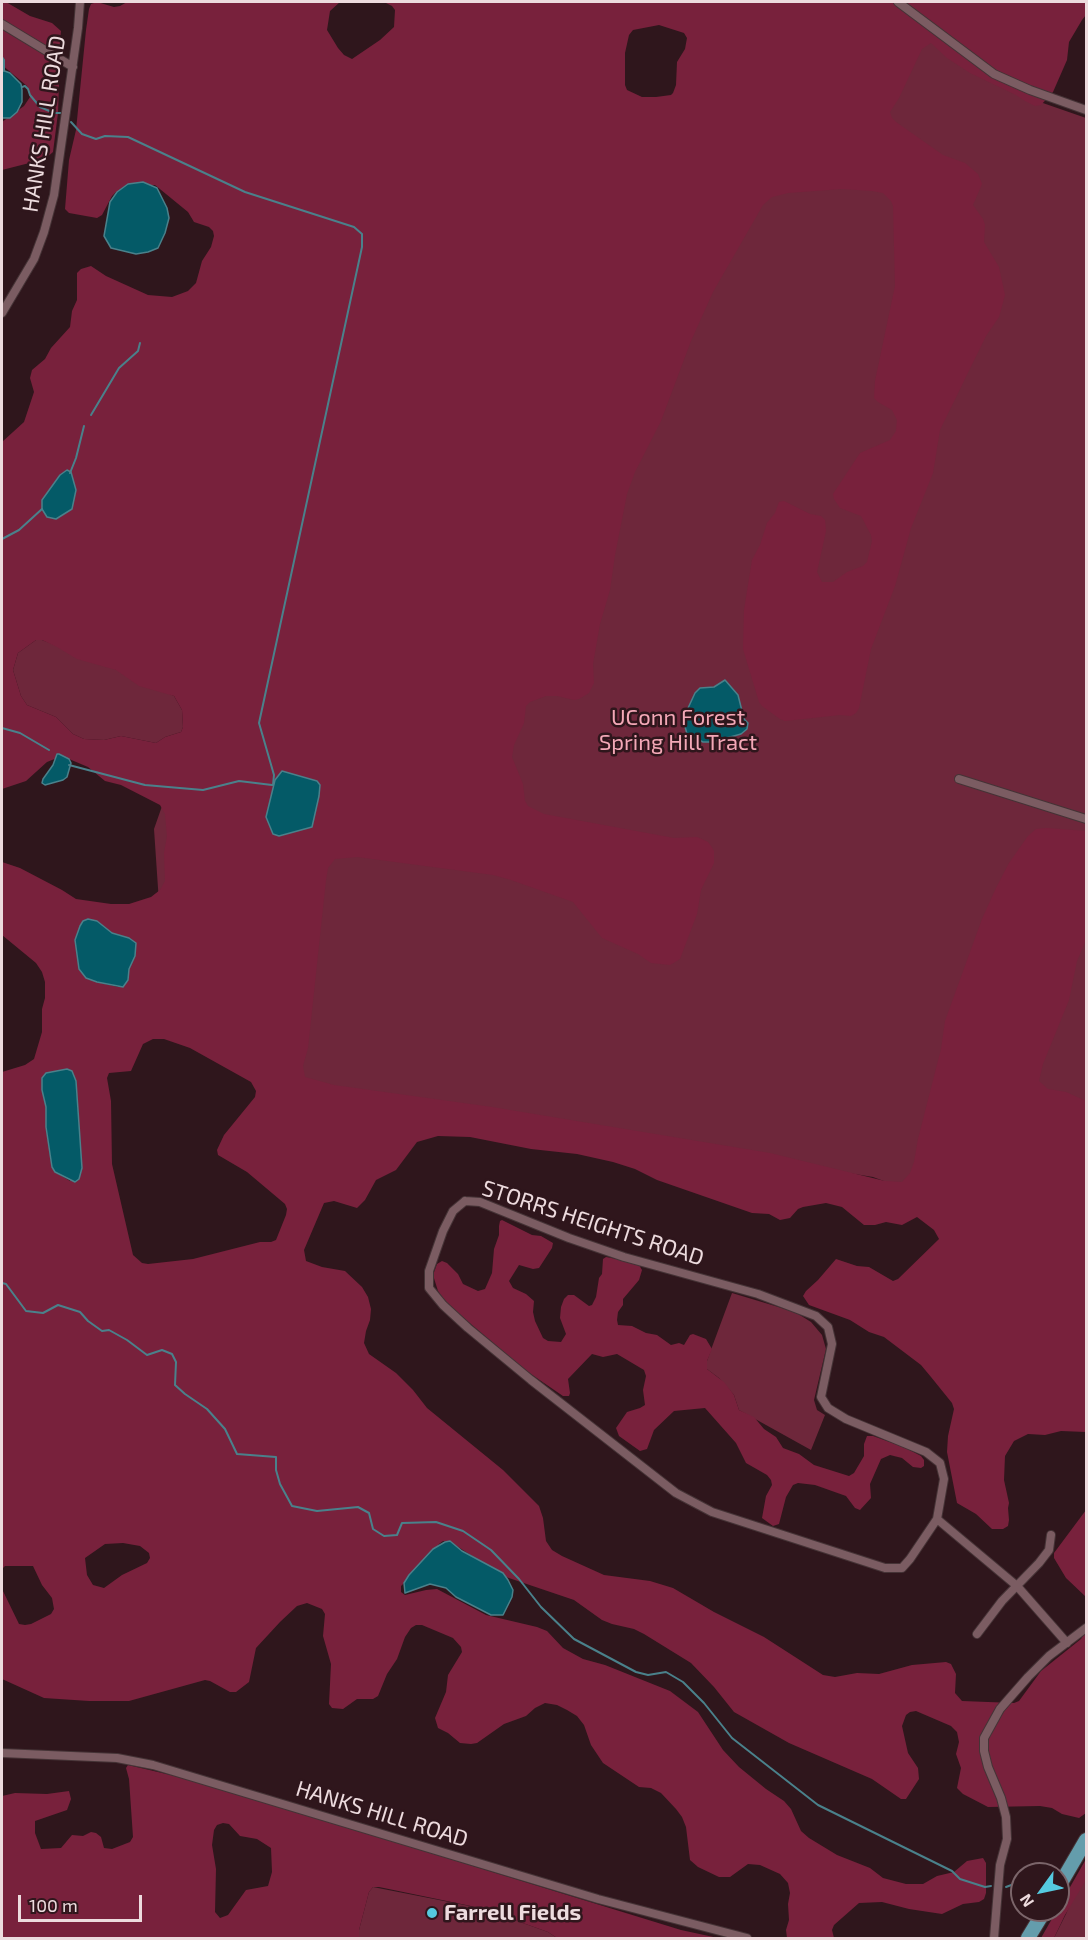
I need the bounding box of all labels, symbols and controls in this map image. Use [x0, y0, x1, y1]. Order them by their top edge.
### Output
street label: HANKS HILL ROAD [17, 34, 71, 214]
park label: UConn Forest Spring Hill Tract [599, 705, 757, 756]
street label: STORRS HEIGHTS ROAD [479, 1175, 707, 1271]
street label: HANKS HILL ROAD [293, 1775, 471, 1853]
north arrow [1010, 1862, 1070, 1922]
scale bar [21, 1883, 146, 1921]
text: N [1015, 1891, 1037, 1911]
text: 100 m [29, 1894, 78, 1916]
place label: Farrell Fields [444, 1900, 581, 1926]
marker: Farrell Fields [425, 1906, 439, 1920]

